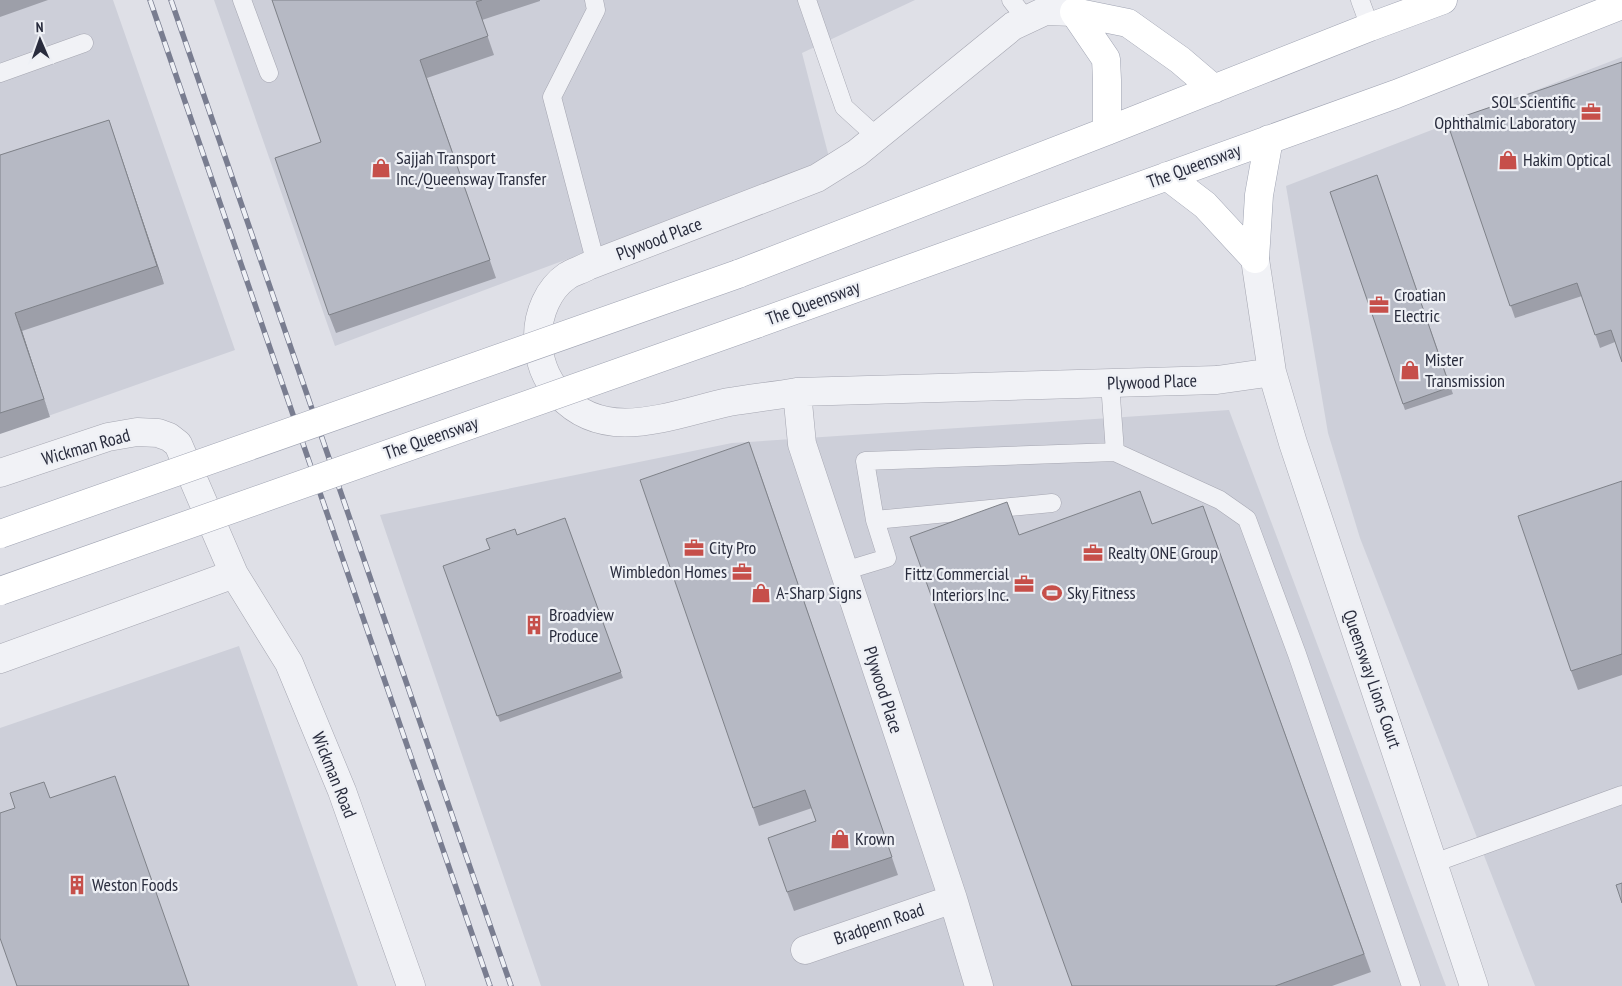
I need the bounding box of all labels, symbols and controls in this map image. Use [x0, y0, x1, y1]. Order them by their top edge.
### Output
north arrow [15, 15, 65, 65]
text: N [35, 18, 44, 36]
place label: SOL Scientific Ophthalmic Laboratory [1434, 90, 1577, 134]
office icon: SOL Scientific Ophthalmic Laboratory [1580, 101, 1602, 123]
street label: The Queensway [1144, 138, 1244, 193]
place label: Sajjah Transport Inc./Queensway Transfer [396, 146, 546, 190]
place label: Hakim Optical [1523, 148, 1611, 171]
shop icon: Hakim Optical [1497, 149, 1519, 171]
shop icon: Sajjah Transport Inc./Queensway Transfer [370, 157, 392, 179]
street label: Plywood Place [613, 212, 705, 265]
street label: The Queensway [763, 275, 863, 330]
place label: Croatian Electric [1394, 283, 1446, 327]
office icon: Croatian Electric [1368, 294, 1390, 316]
place label: Mister Transmission [1425, 348, 1505, 392]
shop icon: Mister Transmission [1399, 359, 1421, 381]
street label: Plywood Place [1107, 368, 1197, 395]
street label: The Queensway [381, 411, 481, 464]
street label: Wickman Road [39, 423, 133, 470]
place label: City Pro [709, 536, 757, 559]
office icon: City Pro [683, 537, 705, 559]
place label: Realty ONE Group [1108, 541, 1218, 564]
office icon: Realty ONE Group [1082, 542, 1104, 564]
place label: Wimbledon Homes [610, 560, 727, 583]
office icon: Wimbledon Homes [731, 561, 753, 583]
place label: Fittz Commercial Interiors Inc. [905, 562, 1010, 606]
office icon: Fittz Commercial Interiors Inc. [1013, 573, 1035, 595]
place label: A-Sharp Signs [776, 581, 862, 604]
place label: Sky Fitness [1067, 581, 1136, 604]
shop icon: A-Sharp Signs [750, 582, 772, 604]
sports icon: Sky Fitness [1041, 582, 1063, 604]
place label: Broadview Produce [549, 603, 614, 647]
street label: Queensway Lions Court [1338, 607, 1407, 751]
building icon: Broadview Produce [523, 614, 545, 636]
street label: Plywood Place [859, 644, 908, 736]
street label: Wickman Road [307, 728, 362, 821]
place label: Krown [855, 827, 895, 850]
shop icon: Krown [829, 828, 851, 850]
place label: Weston Foods [92, 873, 178, 896]
building icon: Weston Foods [66, 874, 88, 896]
street label: Bradpenn Road [831, 897, 927, 950]

